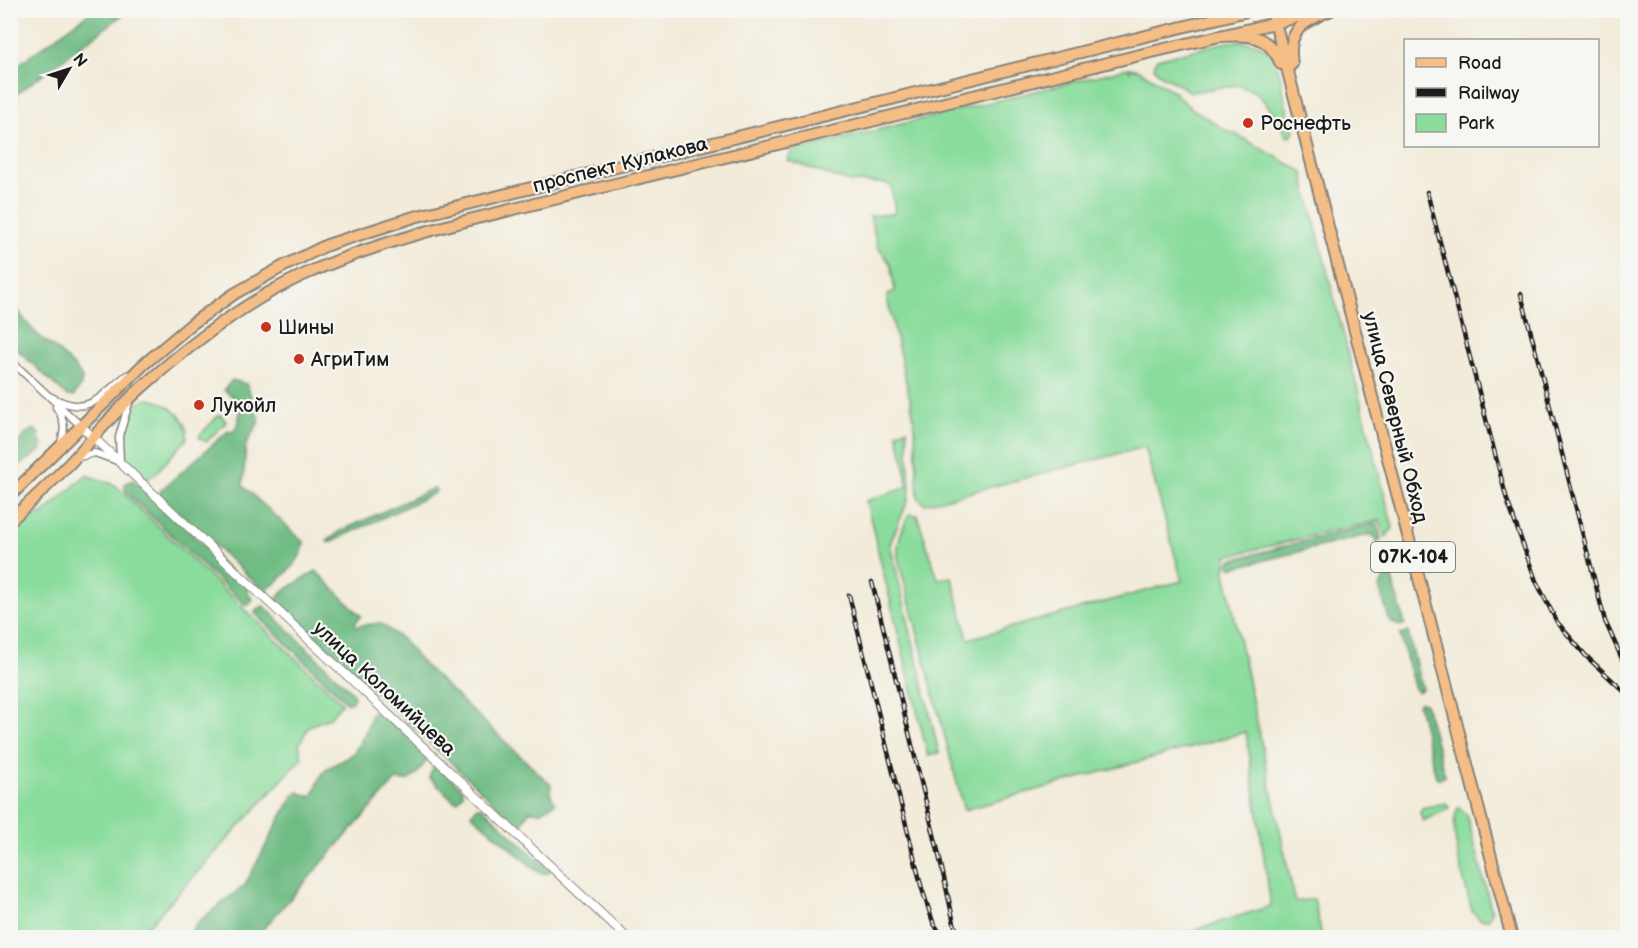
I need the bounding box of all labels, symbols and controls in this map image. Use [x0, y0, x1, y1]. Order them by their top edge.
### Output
north arrow [39, 39, 99, 99]
legend [1404, 39, 1599, 147]
text: N [68, 50, 91, 71]
text: Road [1458, 53, 1502, 74]
text: Railway [1458, 83, 1520, 104]
place label: Роснефть [1260, 112, 1351, 136]
text: Park [1458, 113, 1494, 134]
marker: Роснефть [1241, 116, 1255, 130]
street label: проспект Кулакова [530, 132, 710, 198]
street label: улица Северный Обход [1357, 309, 1433, 525]
place label: Шины [278, 316, 334, 340]
marker: Шины [259, 320, 273, 334]
place label: АгриТим [310, 348, 389, 372]
marker: АгриТим [292, 352, 306, 366]
place label: Лукойл [210, 394, 276, 418]
marker: Лукойл [192, 398, 206, 412]
road number: 07К-104 [1371, 542, 1455, 572]
street label: улица Коломийцева [308, 616, 461, 761]

